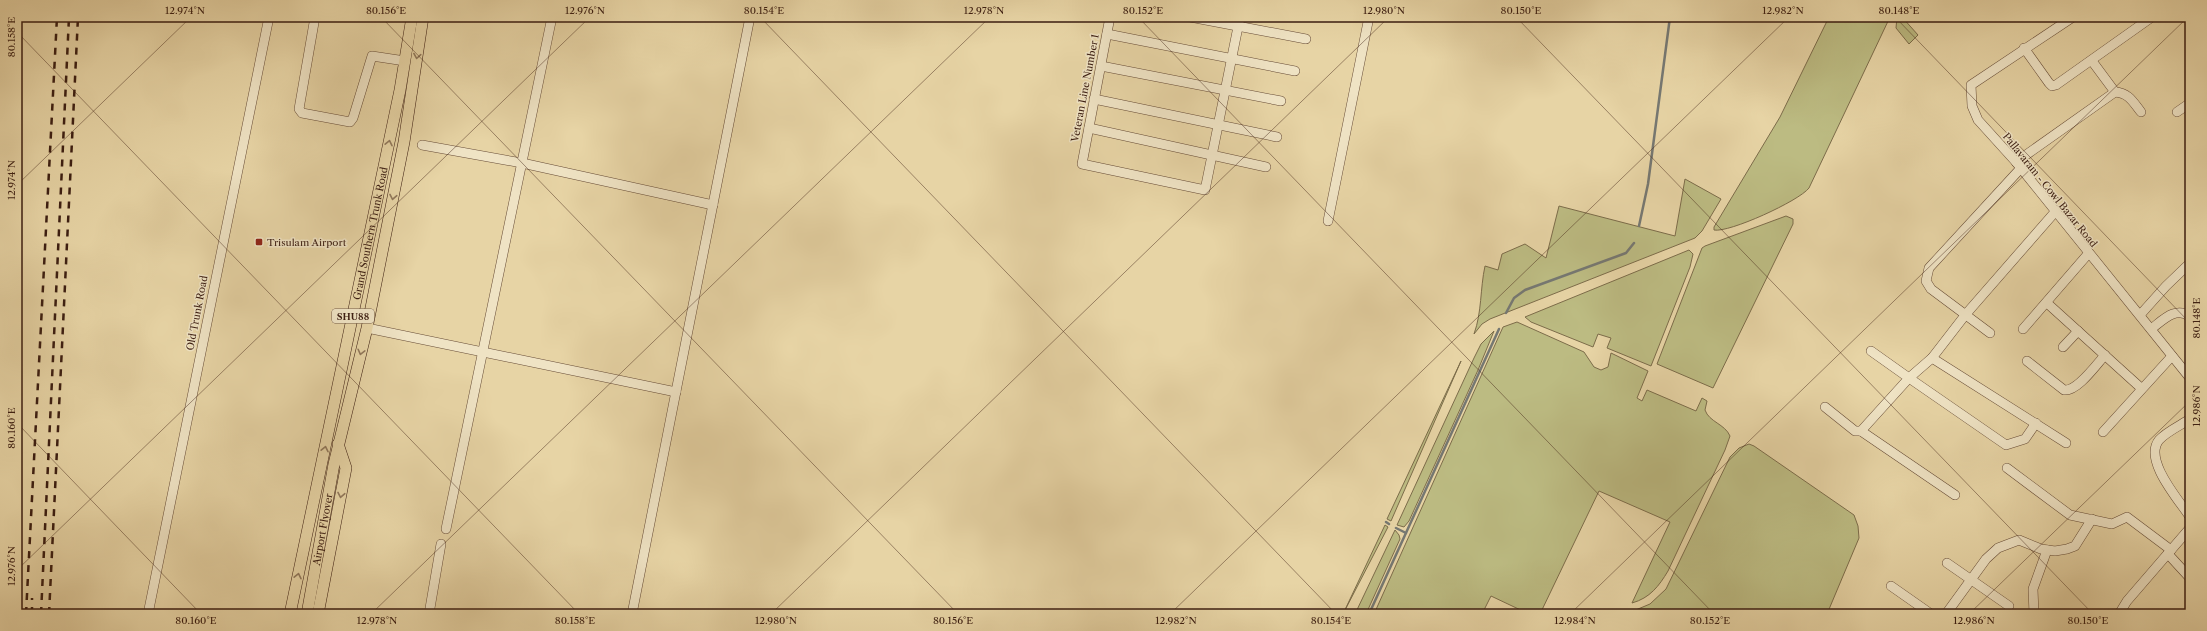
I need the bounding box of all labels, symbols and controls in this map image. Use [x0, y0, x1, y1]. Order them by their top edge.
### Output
text: 12.974°N [165, 4, 205, 17]
text: 80.156°E [366, 4, 406, 17]
text: 12.976°N [565, 4, 605, 17]
text: 80.154°E [744, 4, 784, 17]
text: 12.978°N [964, 4, 1004, 17]
text: 80.152°E [1123, 4, 1163, 17]
text: 12.980°N [1363, 4, 1405, 17]
text: 80.150°E [1501, 4, 1542, 17]
text: 12.982°N [1762, 4, 1804, 17]
text: 80.148°E [1879, 4, 1920, 17]
text: 80.158°E [5, 17, 18, 57]
street label: Veteran Line Number 1 [1068, 32, 1102, 144]
one-way arrow [413, 52, 422, 59]
street label: Pallavaram - Cowl Bazar Road [2000, 130, 2100, 250]
one-way arrow [385, 140, 393, 146]
text: 12.974°N [5, 160, 18, 200]
street label: Grand Southern Trunk Road [350, 166, 390, 301]
one-way arrow [389, 194, 397, 200]
place label: Trisulam Airport [267, 236, 347, 249]
marker: Trisulam Airport [254, 237, 264, 247]
street label: Old Trunk Road [183, 274, 211, 352]
text: 80.148°E [2190, 297, 2203, 338]
road number: SHU88 [332, 309, 374, 323]
one-way arrow [357, 349, 365, 355]
text: 12.986°N [2190, 385, 2203, 427]
text: 80.160°E [5, 407, 18, 449]
one-way arrow [320, 445, 329, 452]
street label: Airport Flyover [309, 492, 335, 567]
one-way arrow [337, 492, 345, 498]
text: 12.976°N [5, 546, 18, 586]
one-way arrow [294, 573, 302, 579]
text: 80.160°E [175, 614, 217, 627]
text: 12.978°N [357, 614, 397, 627]
text: 80.158°E [555, 614, 595, 627]
text: 12.980°N [755, 614, 797, 627]
text: 80.156°E [933, 614, 973, 627]
text: 12.982°N [1155, 614, 1197, 627]
text: 80.154°E [1311, 614, 1351, 627]
text: 12.984°N [1554, 614, 1596, 627]
text: 80.152°E [1690, 614, 1730, 627]
text: 12.986°N [1953, 614, 1995, 627]
text: 80.150°E [2068, 614, 2109, 627]

